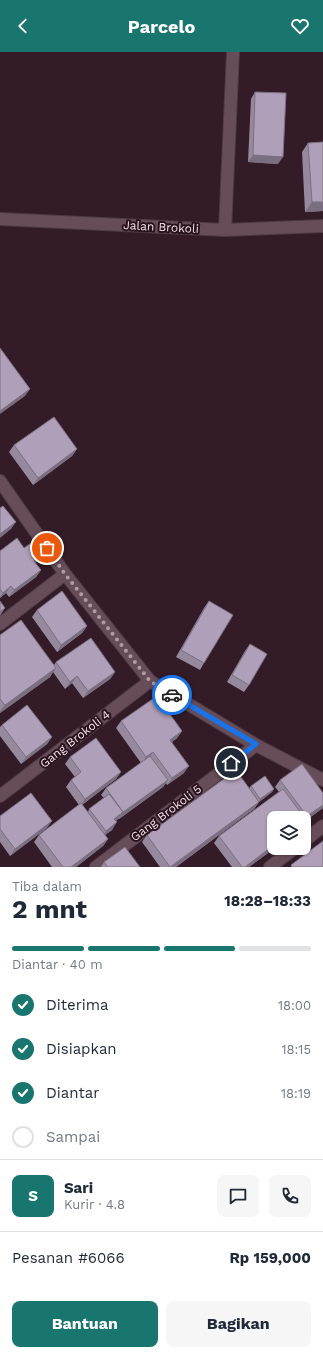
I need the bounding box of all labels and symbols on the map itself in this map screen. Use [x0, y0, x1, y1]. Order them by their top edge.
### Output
street label: Jalan Brokoli [123, 218, 199, 236]
pin [30, 531, 64, 565]
courier [152, 675, 192, 715]
street label: Gang Brokoli 4 [37, 707, 113, 771]
pin [214, 746, 248, 780]
street label: Gang Brokoli 5 [128, 782, 204, 844]

